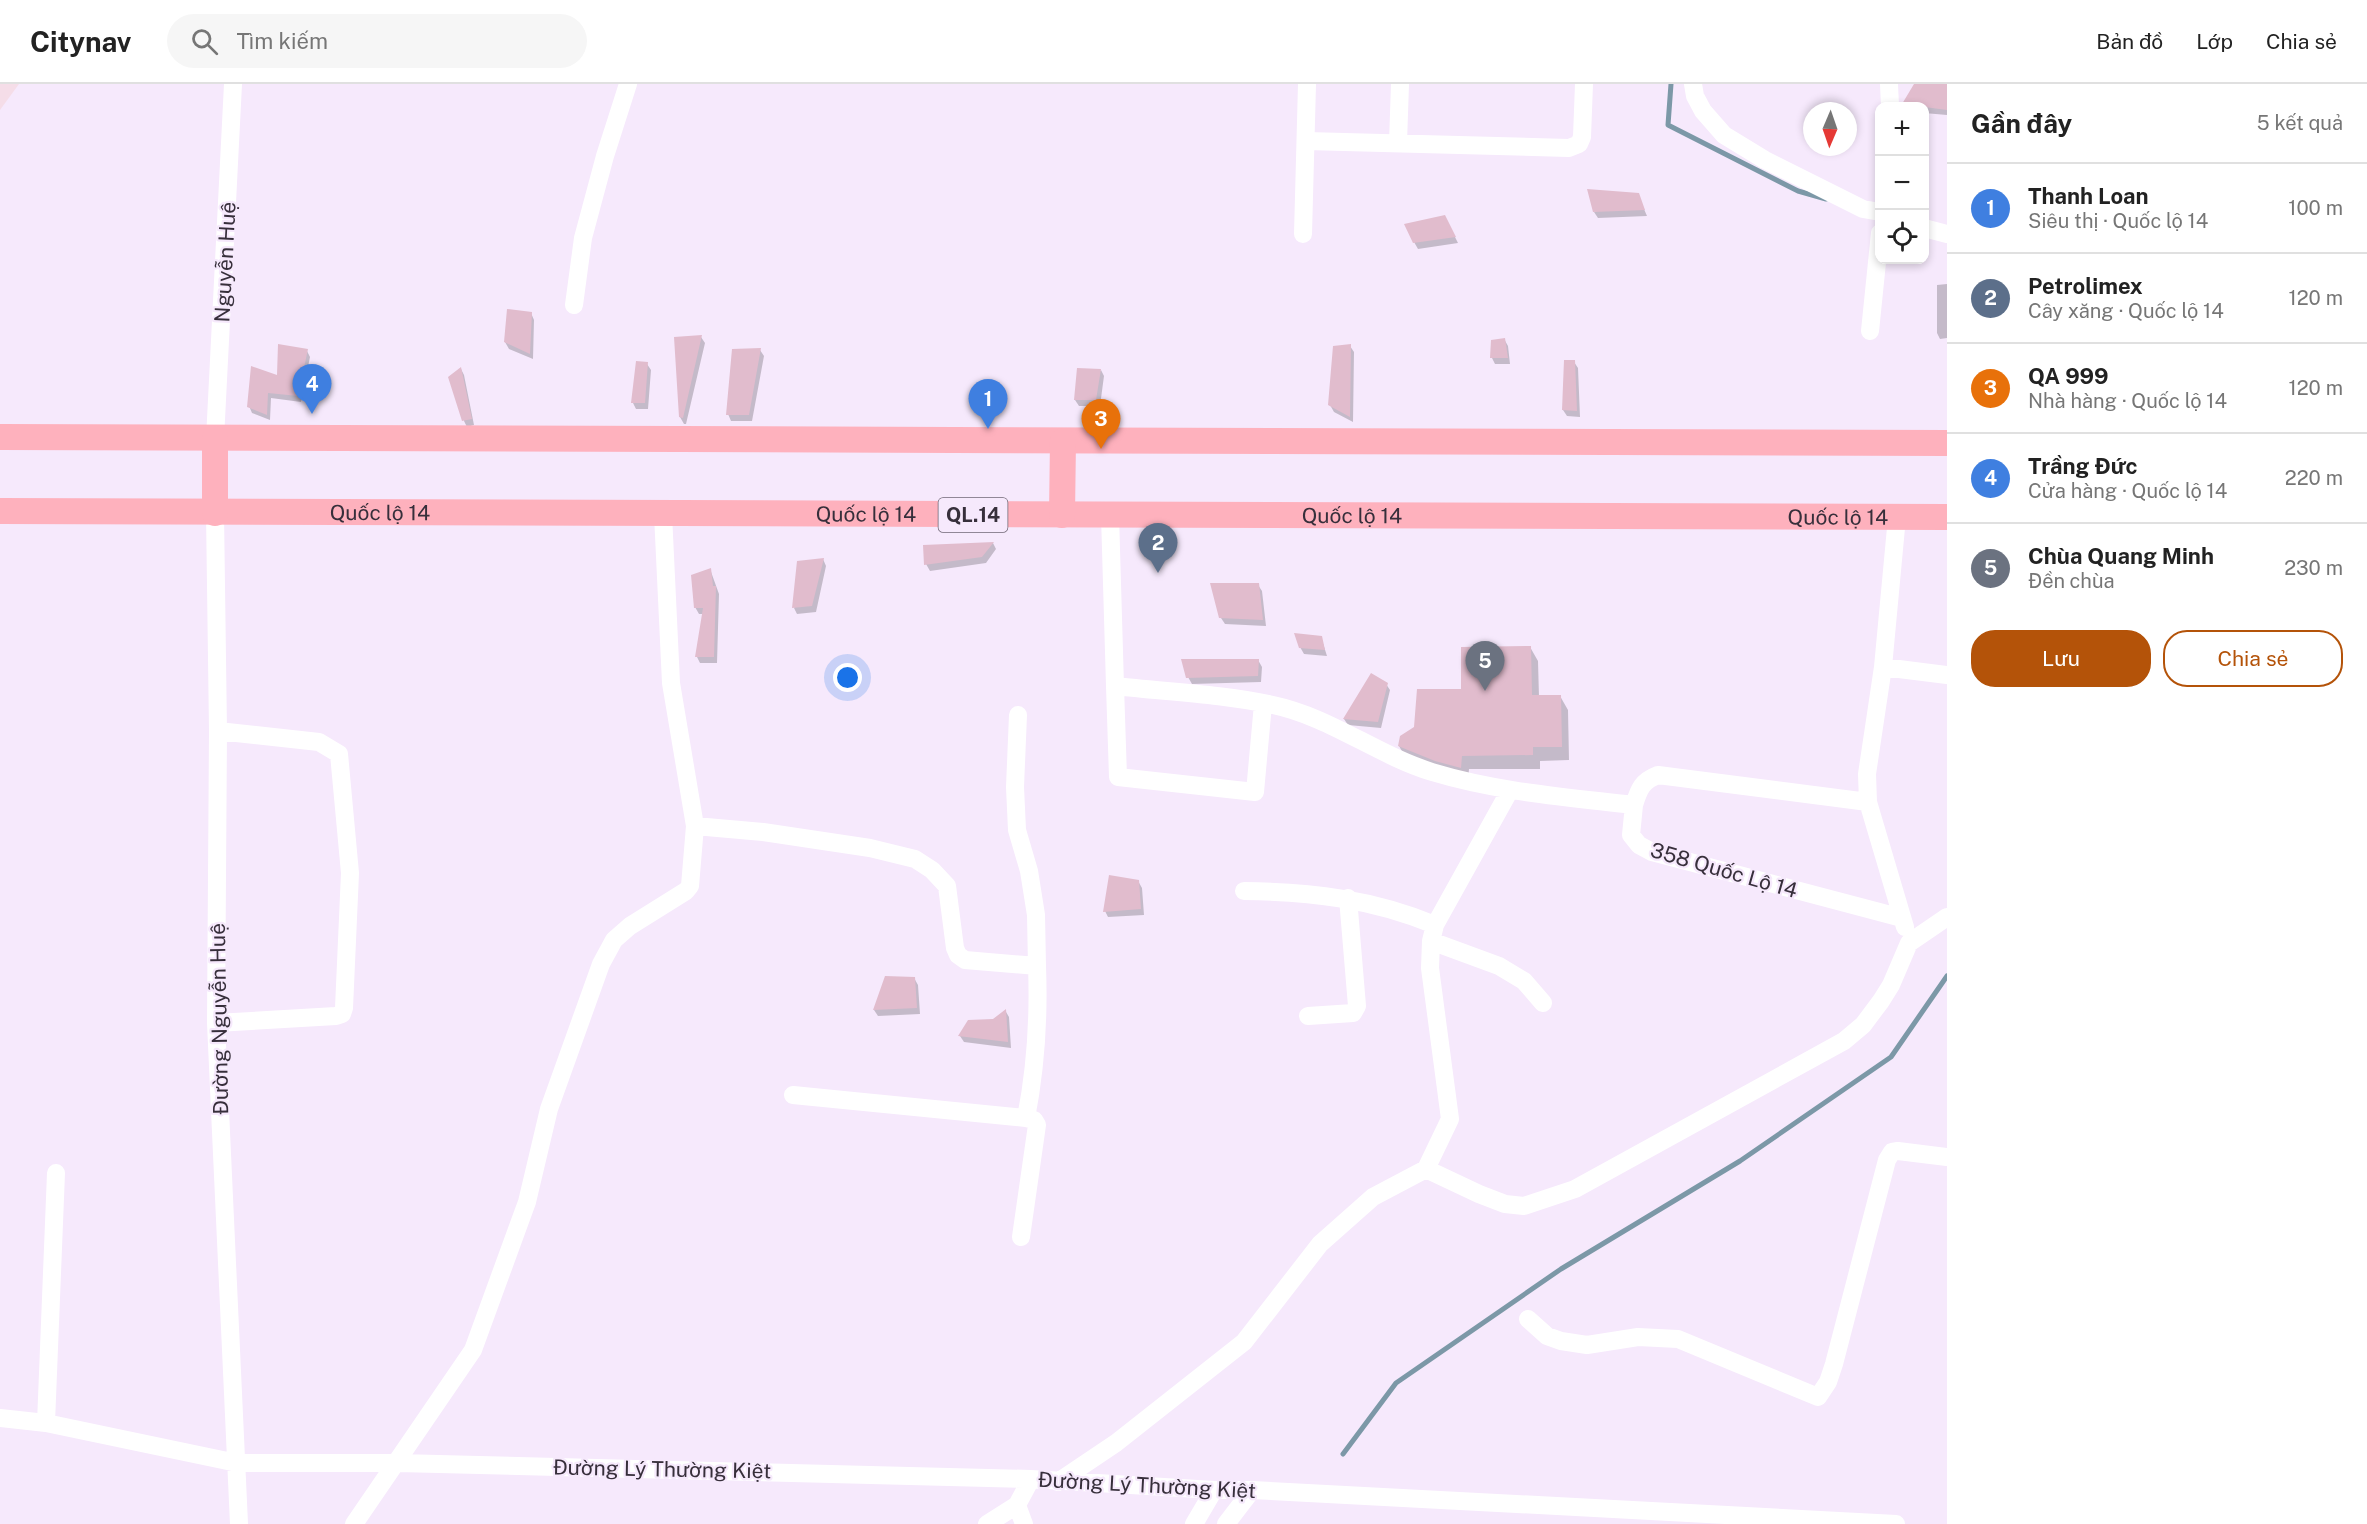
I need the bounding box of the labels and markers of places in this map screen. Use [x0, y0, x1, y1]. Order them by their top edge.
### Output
pin: 4 [292, 364, 332, 414]
pin: 1 [968, 380, 1008, 429]
pin: 3 [1082, 400, 1120, 449]
pin: 2 [1138, 524, 1178, 573]
pin: 5 [1466, 642, 1504, 691]

